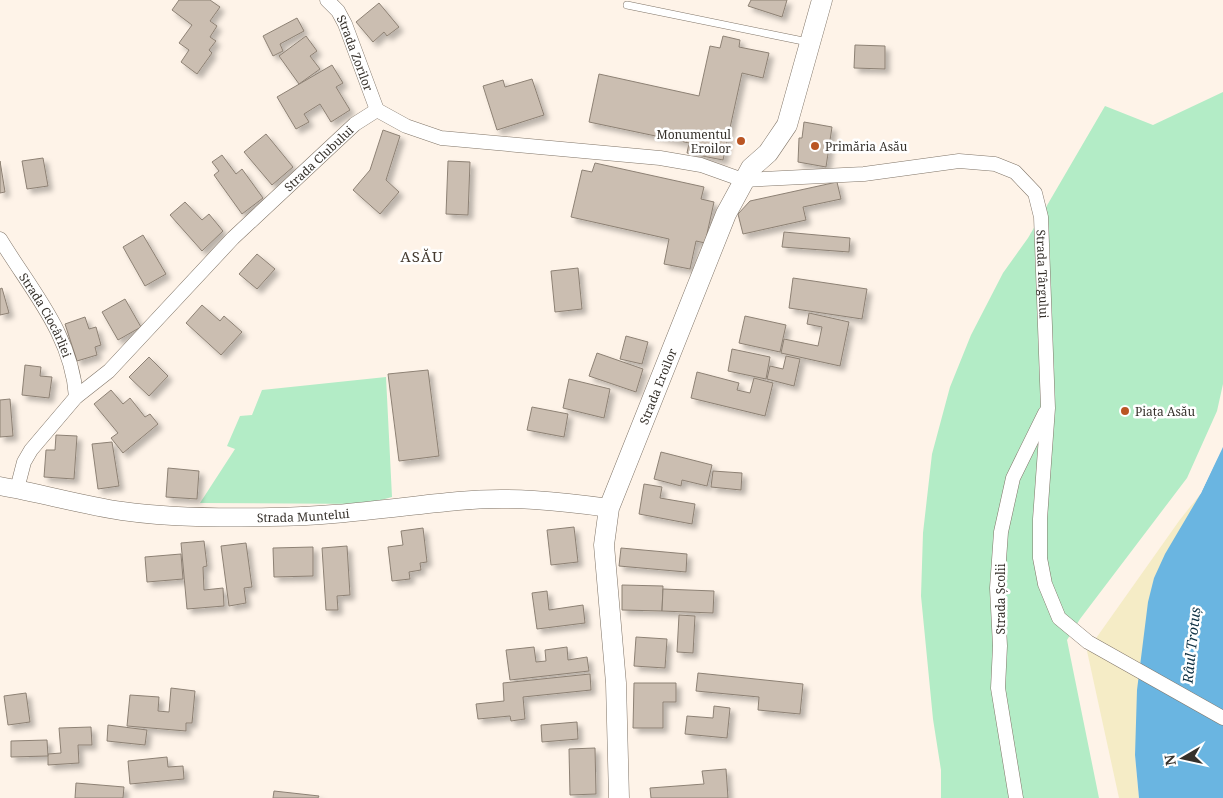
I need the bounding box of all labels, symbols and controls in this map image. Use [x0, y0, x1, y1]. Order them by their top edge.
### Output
street label: Strada Zorilor [333, 12, 378, 94]
street label: Strada Clubului [280, 121, 357, 195]
place label: Monumentul Eroilor [656, 126, 731, 157]
marker: Monumentul Eroilor [735, 135, 747, 147]
place label: Primăria Asău [825, 138, 908, 155]
marker: Primăria Asău [809, 140, 821, 152]
street label: Strada Târgului [1033, 229, 1053, 319]
district label: ASĂU [400, 246, 444, 266]
street label: Strada Ciocârliei [16, 269, 76, 360]
street label: Strada Eroilor [635, 345, 680, 427]
place label: Piața Asău [1135, 403, 1196, 420]
marker: Piața Asău [1119, 405, 1131, 417]
street label: Strada Muntelui [257, 504, 350, 526]
street label: Strada Școlii [992, 563, 1009, 634]
water label: Râul Trotuș [1177, 605, 1205, 685]
north arrow [1158, 733, 1208, 783]
text: N [1159, 753, 1180, 767]

